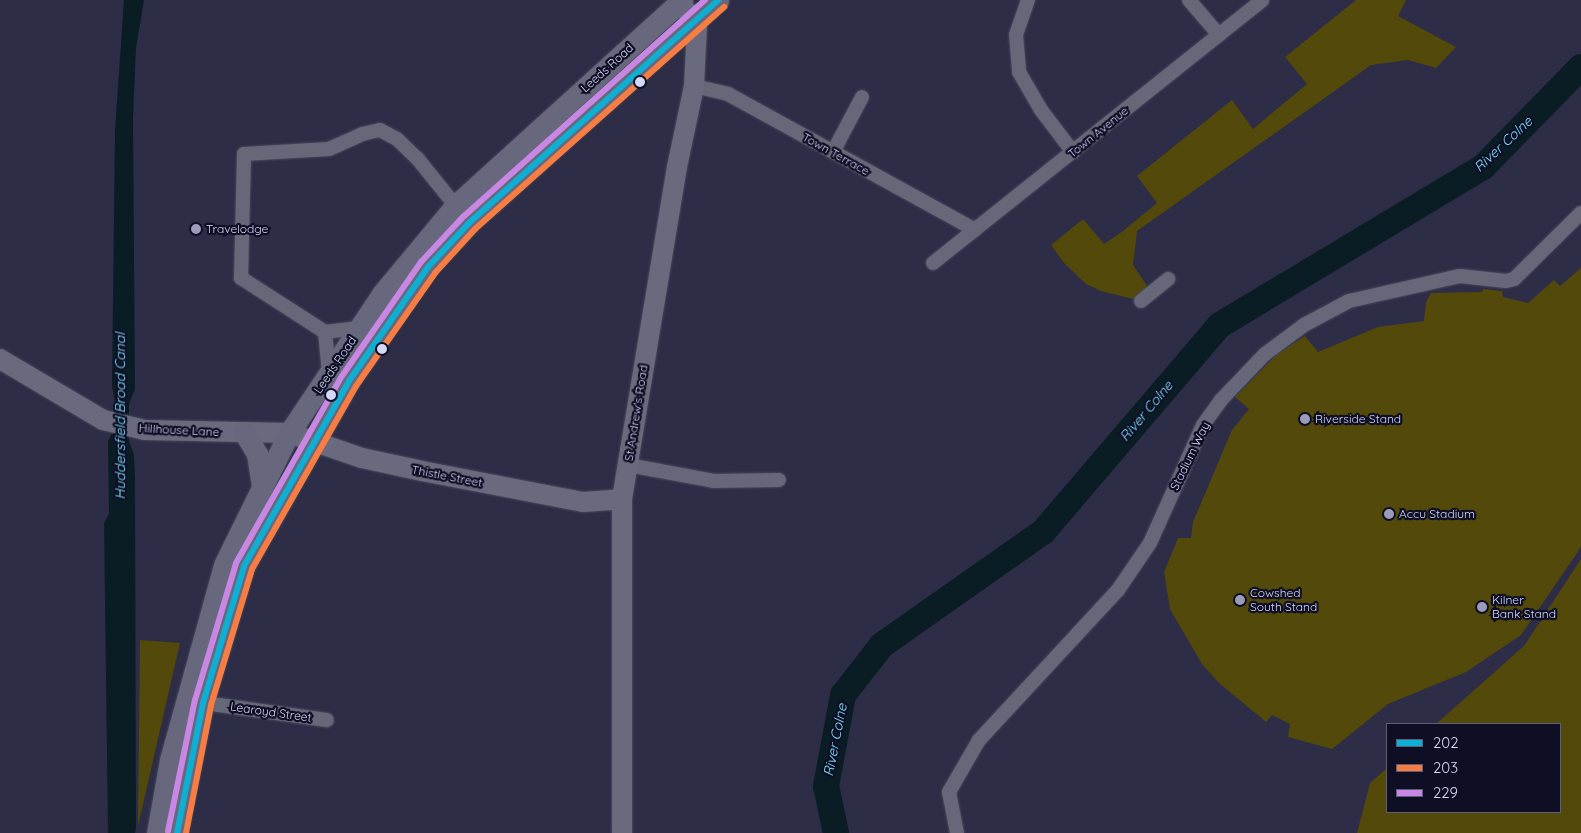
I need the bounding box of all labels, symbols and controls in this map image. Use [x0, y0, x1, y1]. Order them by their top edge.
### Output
street label: Leeds Road [578, 41, 636, 95]
unlabelled marker [635, 77, 645, 87]
street label: Town Avenue [1065, 103, 1131, 161]
water label: River Colne [1470, 113, 1536, 175]
street label: Town Terrace [800, 130, 872, 178]
place label: Travelodge [206, 222, 268, 236]
marker: Travelodge [190, 223, 202, 235]
water label: Huddersfield Broad Canal [112, 332, 128, 500]
street label: Leeds Road [311, 334, 359, 396]
unlabelled marker [377, 344, 387, 354]
street label: St Andrew's Road [621, 364, 651, 462]
water label: River Colne [1116, 377, 1176, 445]
unlabelled marker [326, 390, 336, 400]
place label: Riverside Stand [1315, 412, 1401, 426]
marker: Riverside Stand [1299, 413, 1311, 425]
street label: Stadium Way [1167, 419, 1213, 493]
street label: Hillhouse Lane [138, 421, 220, 439]
street label: Thistle Street [410, 462, 484, 490]
place label: Accu Stadium [1399, 507, 1475, 521]
marker: Accu Stadium [1383, 508, 1395, 520]
place label: Cowshed South Stand [1250, 586, 1317, 614]
place label: Kilner Bank Stand [1492, 593, 1556, 621]
marker: Cowshed South Stand [1234, 594, 1246, 606]
marker: Kilner Bank Stand [1476, 601, 1488, 613]
street label: Learoyd Street [229, 699, 313, 725]
water label: River Colne [820, 702, 850, 778]
legend [1386, 723, 1561, 813]
text: 202 [1433, 733, 1459, 752]
text: 203 [1433, 758, 1458, 777]
text: 229 [1433, 783, 1458, 802]

